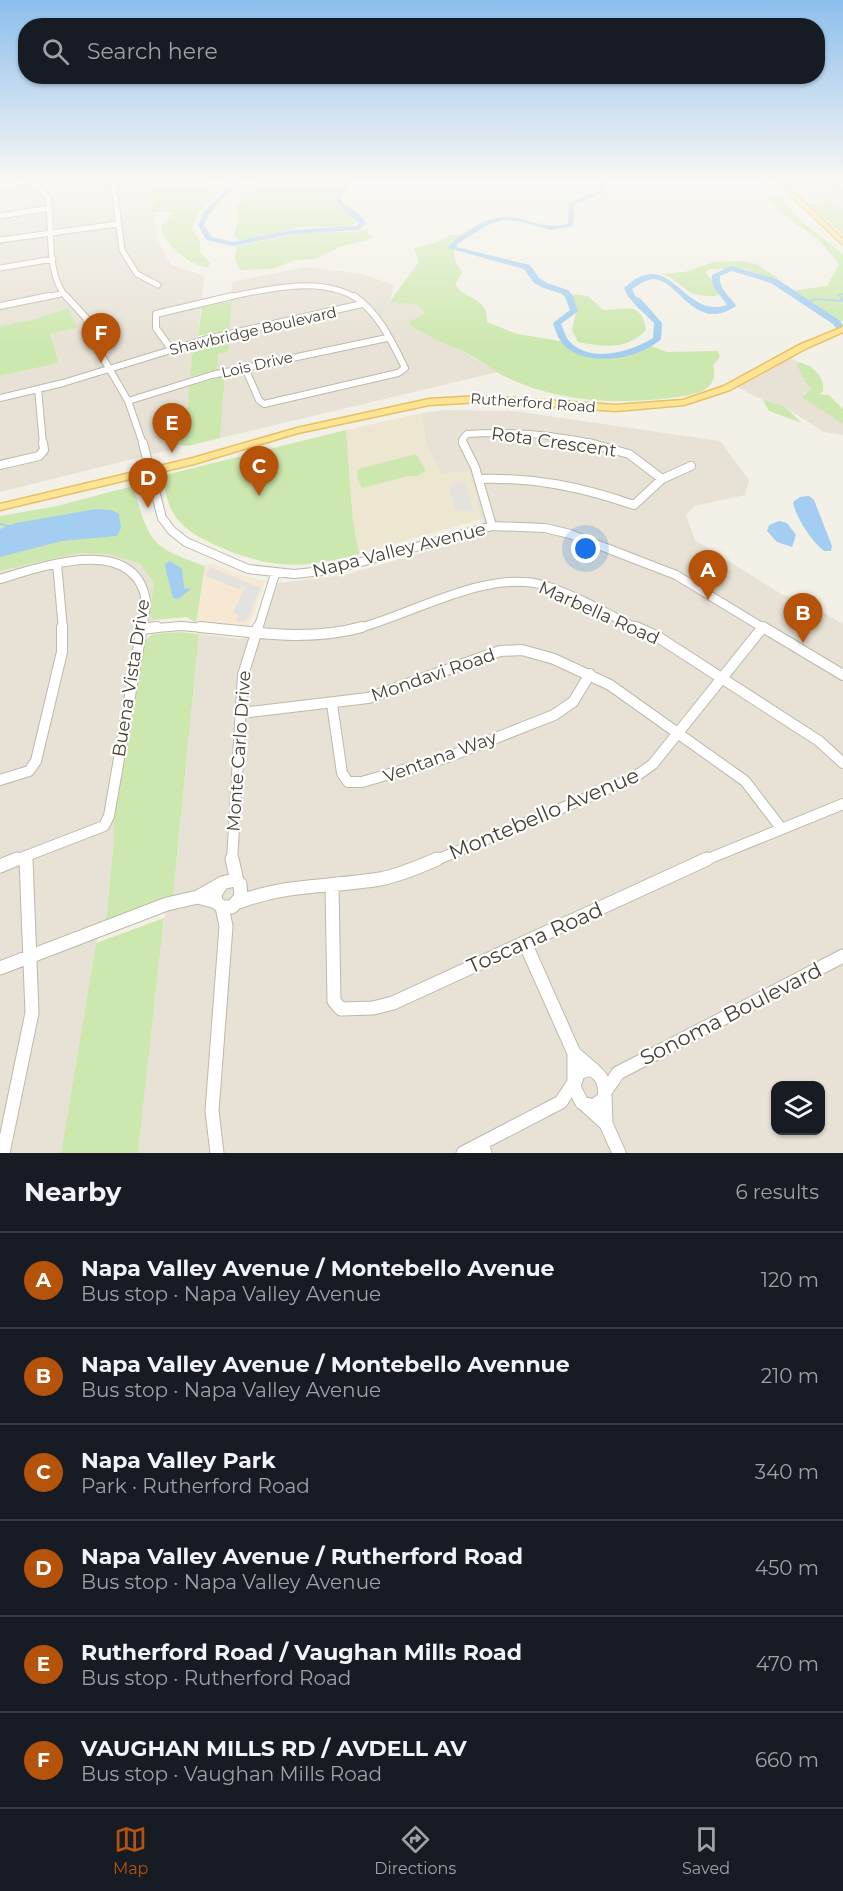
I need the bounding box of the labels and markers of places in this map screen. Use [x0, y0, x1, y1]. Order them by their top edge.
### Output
pin: F [82, 314, 120, 363]
pin: E [152, 404, 192, 453]
pin: C [240, 446, 278, 496]
pin: D [128, 458, 168, 508]
pin: A [688, 550, 728, 600]
pin: B [784, 594, 822, 643]

